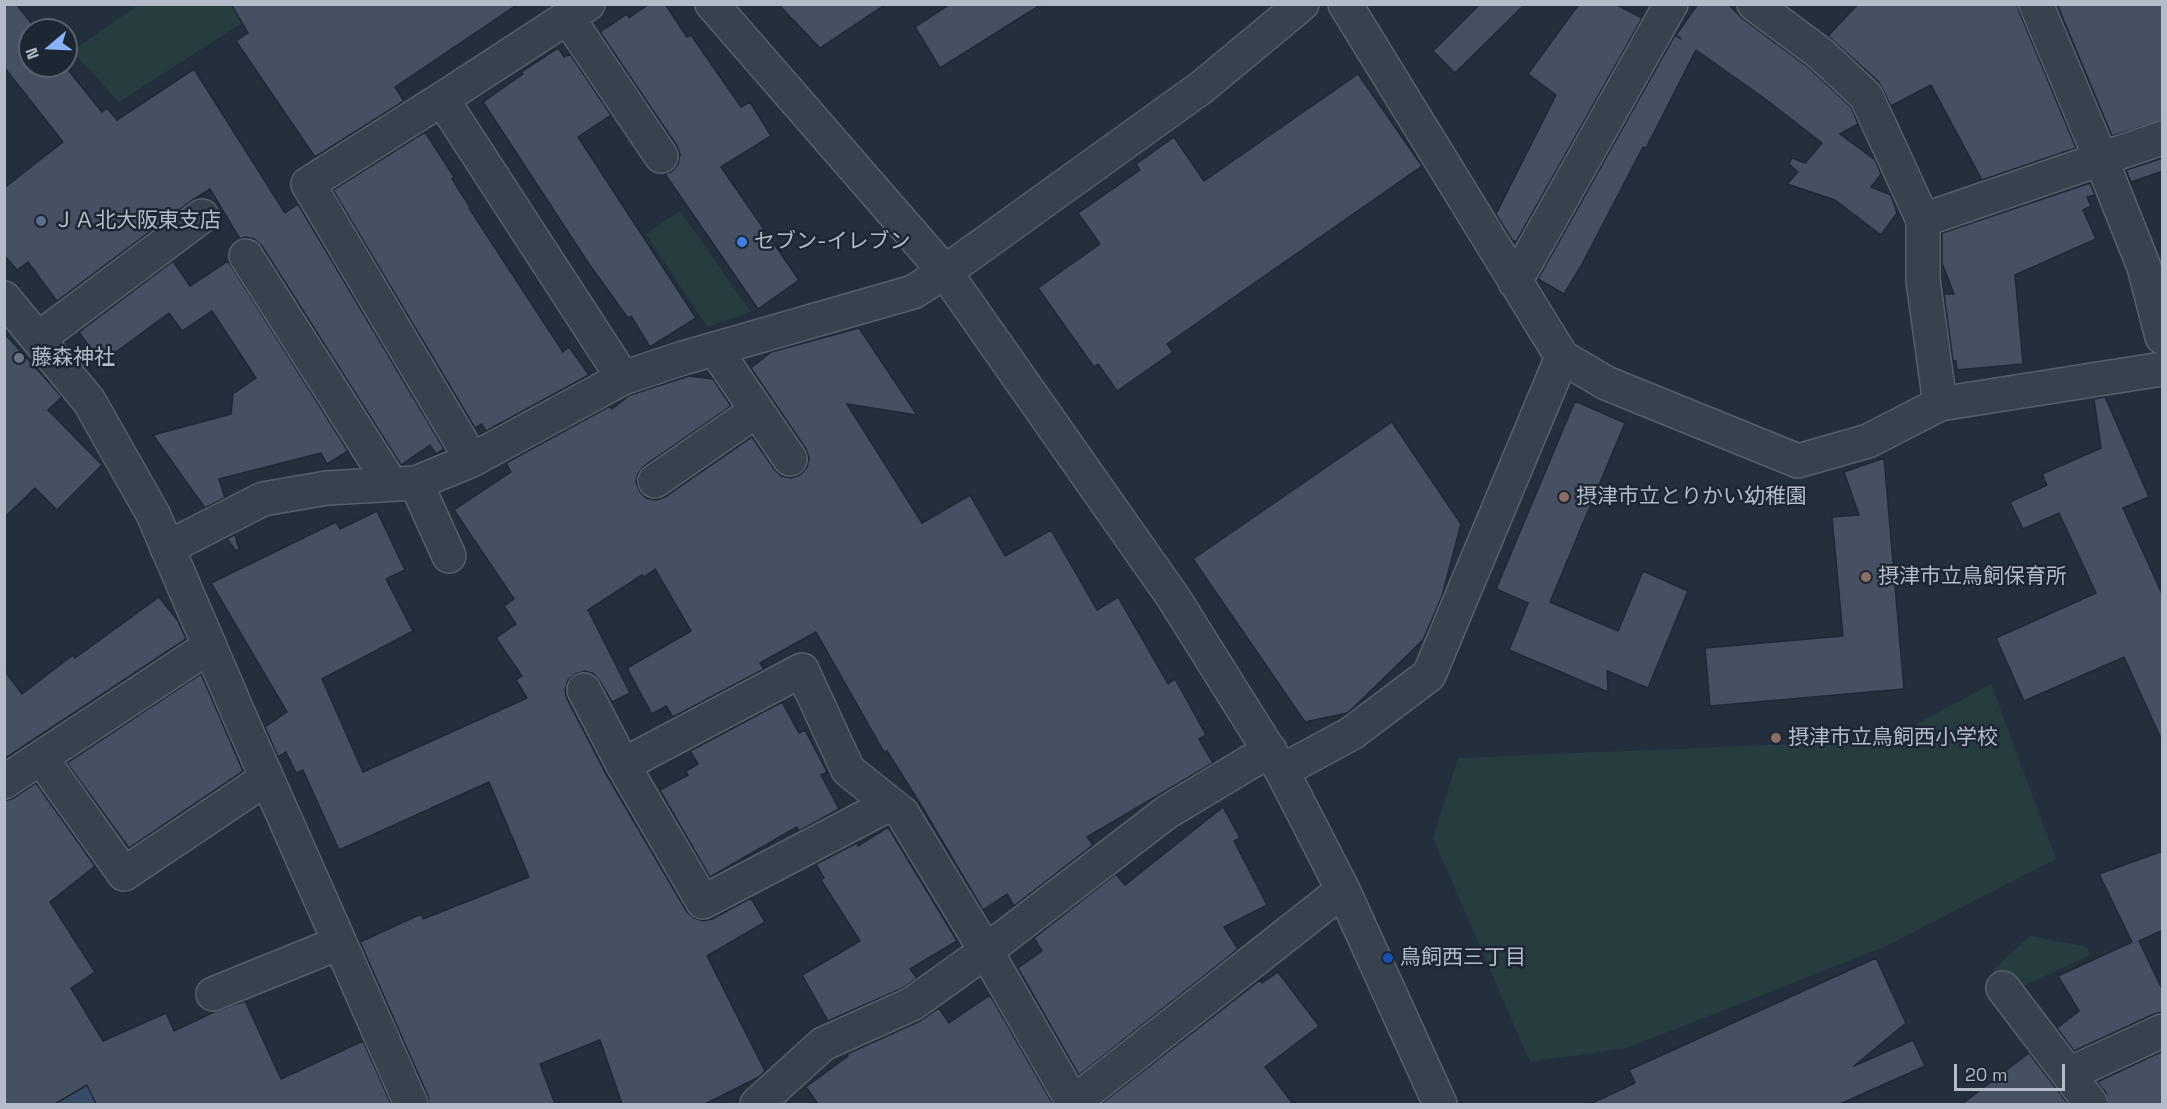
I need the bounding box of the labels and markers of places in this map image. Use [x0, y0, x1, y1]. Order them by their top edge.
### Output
place label: ＪＡ北大阪東支店 [53, 208, 221, 234]
marker: ＪＡ北大阪東支店 [34, 214, 48, 228]
place label: セブン-イレブン [754, 229, 911, 255]
marker: セブン-イレブン [735, 235, 749, 249]
place label: 藤森神社 [31, 345, 115, 371]
marker: 藤森神社 [12, 351, 26, 365]
place label: 摂津市立とりかい幼稚園 [1576, 484, 1807, 510]
marker: 摂津市立とりかい幼稚園 [1557, 490, 1571, 504]
place label: 摂津市立鳥飼保育所 [1878, 564, 2067, 590]
marker: 摂津市立鳥飼保育所 [1859, 570, 1873, 584]
place label: 摂津市立鳥飼西小学校 [1788, 725, 1998, 751]
marker: 摂津市立鳥飼西小学校 [1769, 731, 1783, 745]
place label: 鳥飼西三丁目 [1400, 945, 1526, 971]
marker: 鳥飼西三丁目 [1381, 951, 1395, 965]

